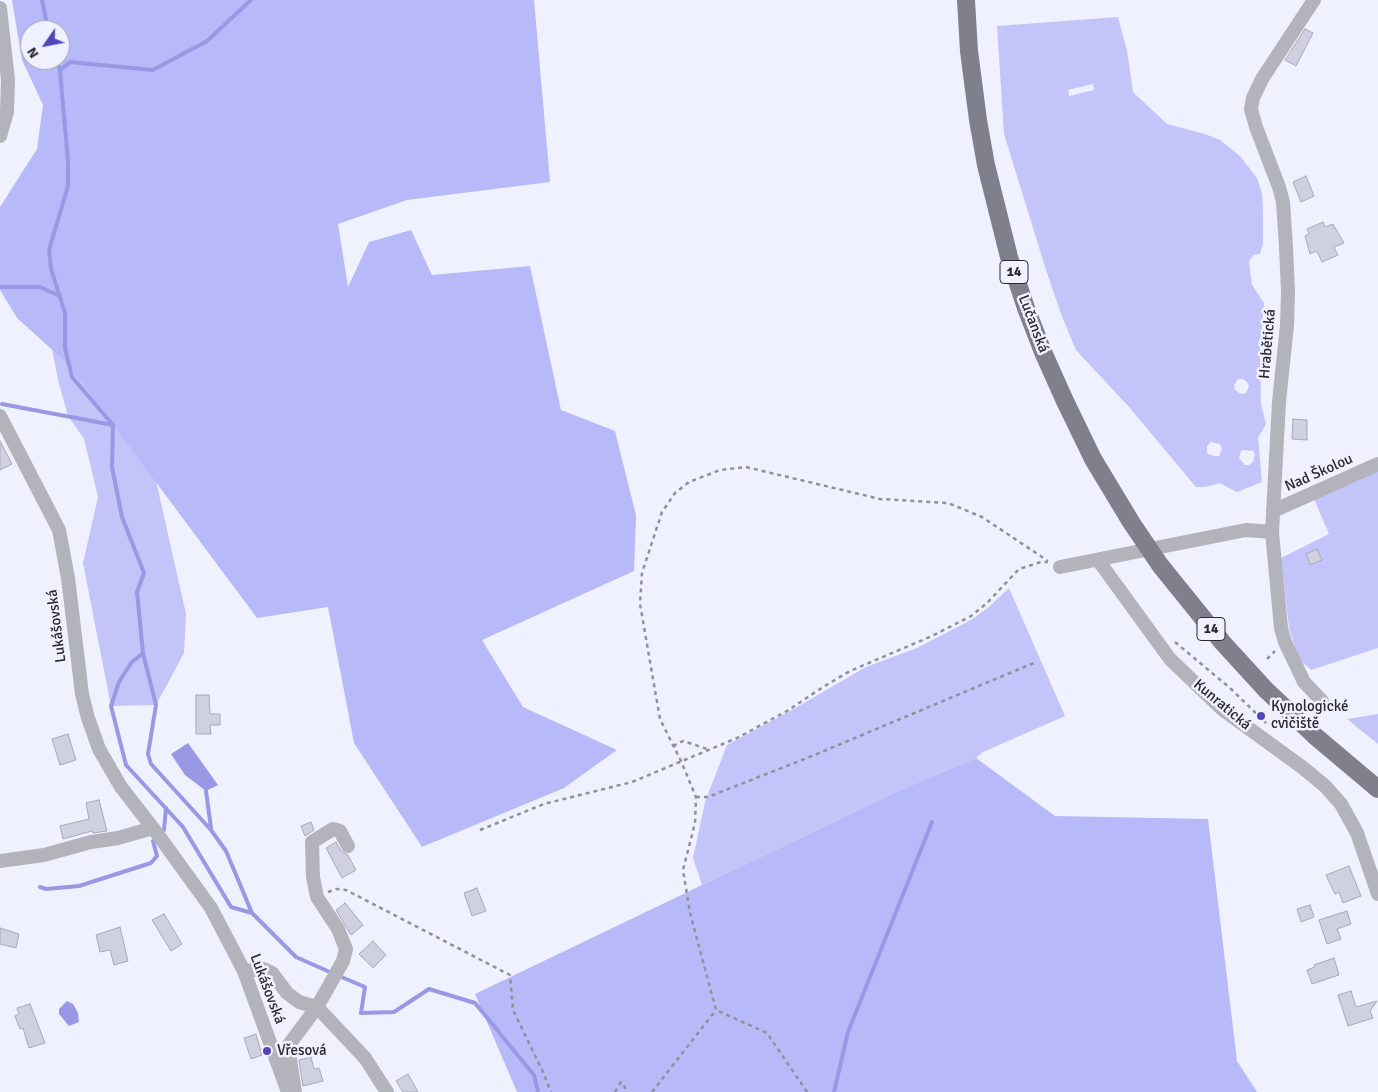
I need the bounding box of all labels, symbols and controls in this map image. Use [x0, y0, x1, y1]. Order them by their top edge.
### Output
north arrow [20, 20, 70, 70]
text: N [23, 44, 43, 62]
road number: 14 [1000, 260, 1028, 284]
street label: Lučanská [1014, 293, 1052, 355]
street label: Hrabětická [1256, 308, 1280, 380]
street label: Nad Školou [1282, 450, 1356, 496]
street label: Lukášovská [44, 588, 70, 664]
road number: 14 [1197, 618, 1225, 640]
street label: Kunratická [1190, 676, 1254, 734]
place label: Kynologické cvičiště [1271, 698, 1348, 733]
marker: Kynologické cvičiště [1255, 710, 1267, 722]
street label: Lukášovská [245, 951, 289, 1027]
place label: Vřesová [277, 1042, 327, 1060]
marker: Vřesová [261, 1045, 273, 1057]

